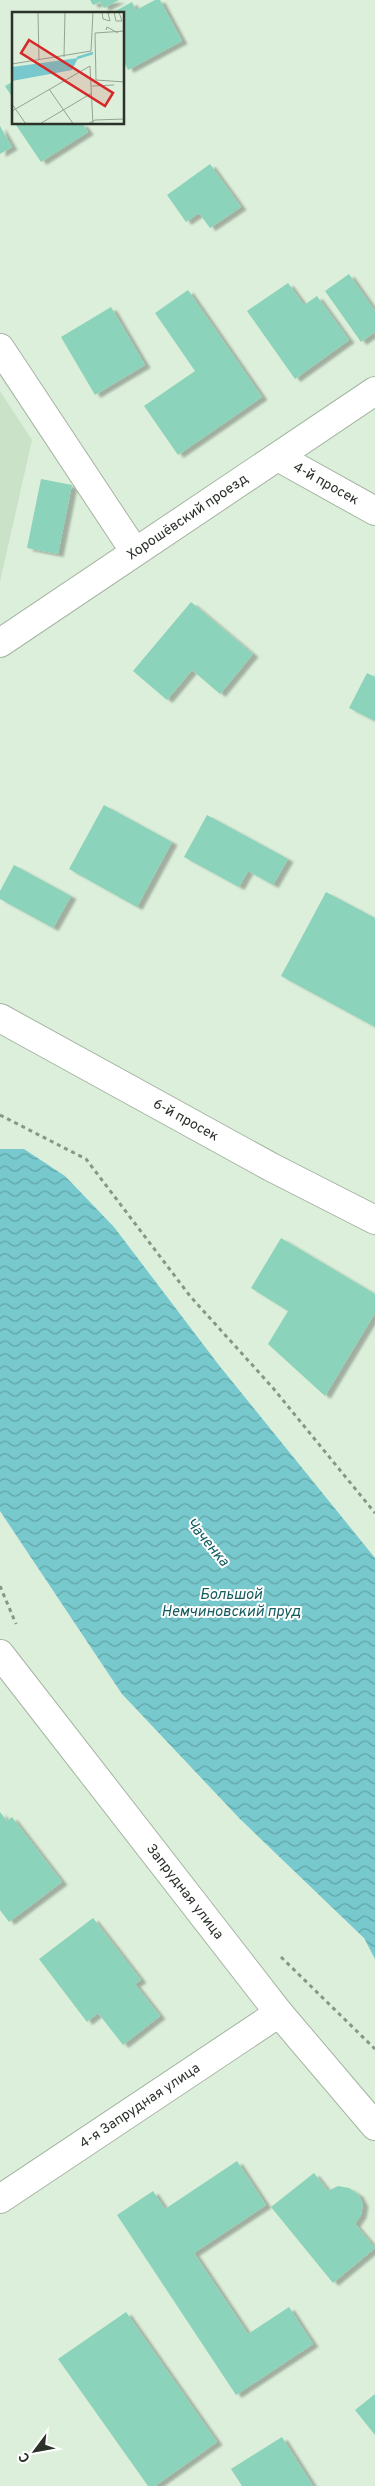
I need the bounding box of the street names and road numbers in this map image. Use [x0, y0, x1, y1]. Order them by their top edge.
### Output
street label: 4-й просек [290, 459, 362, 509]
street label: Хорошёвский проезд [124, 470, 251, 564]
street label: 6-й просек [150, 1095, 222, 1145]
street label: Запрудная улица [142, 1841, 227, 1943]
street label: 4-я Запрудная улица [76, 2059, 203, 2152]

